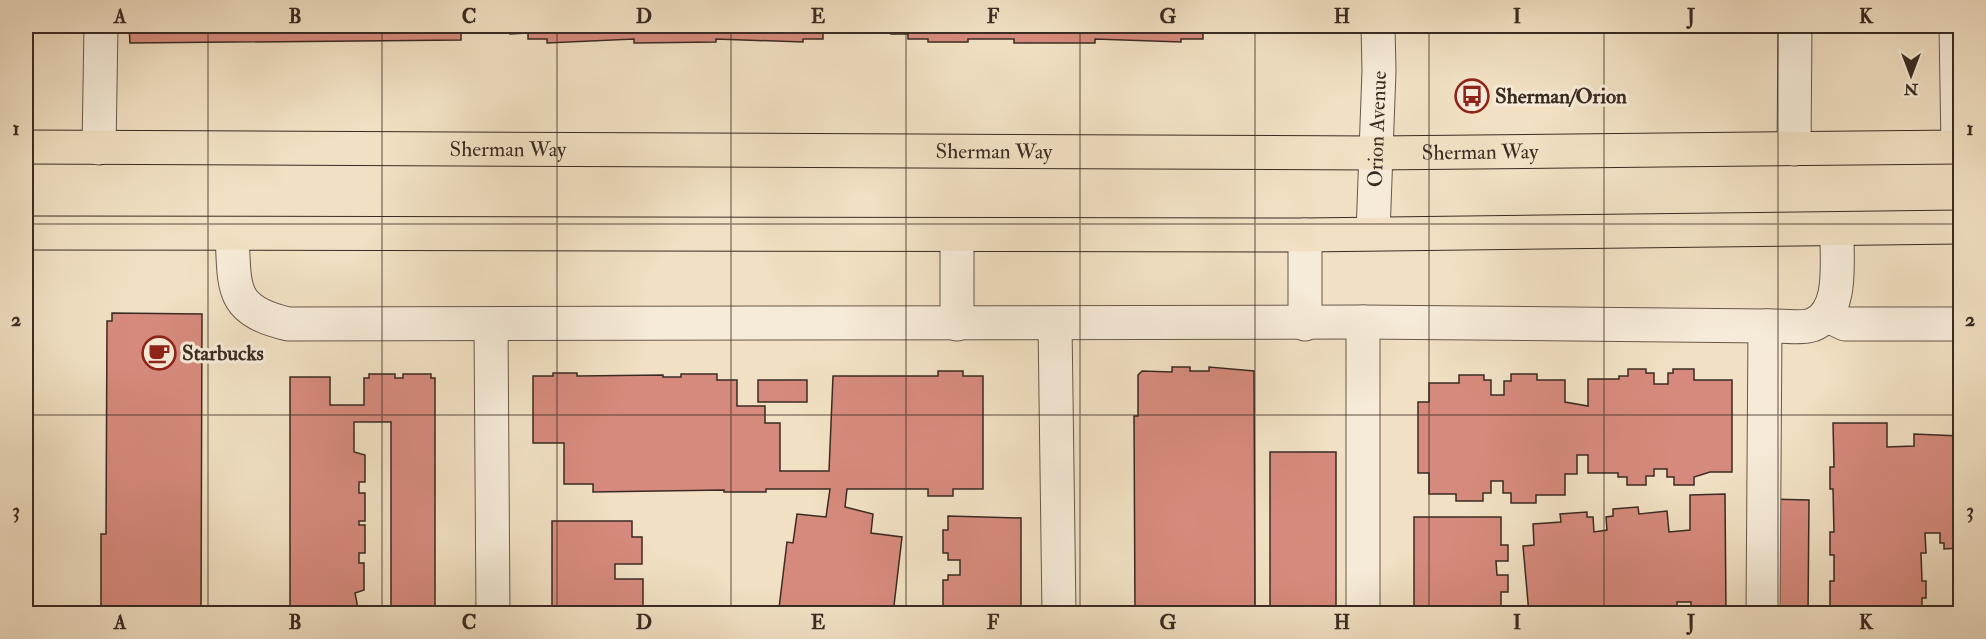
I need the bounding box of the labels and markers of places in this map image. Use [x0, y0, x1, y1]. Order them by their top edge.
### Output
bus stop icon: Sherman/Orion [1454, 78, 1490, 114]
place label: Sherman/Orion [1495, 83, 1627, 110]
cafe icon: Starbucks [141, 335, 177, 371]
place label: Starbucks [182, 340, 264, 367]

